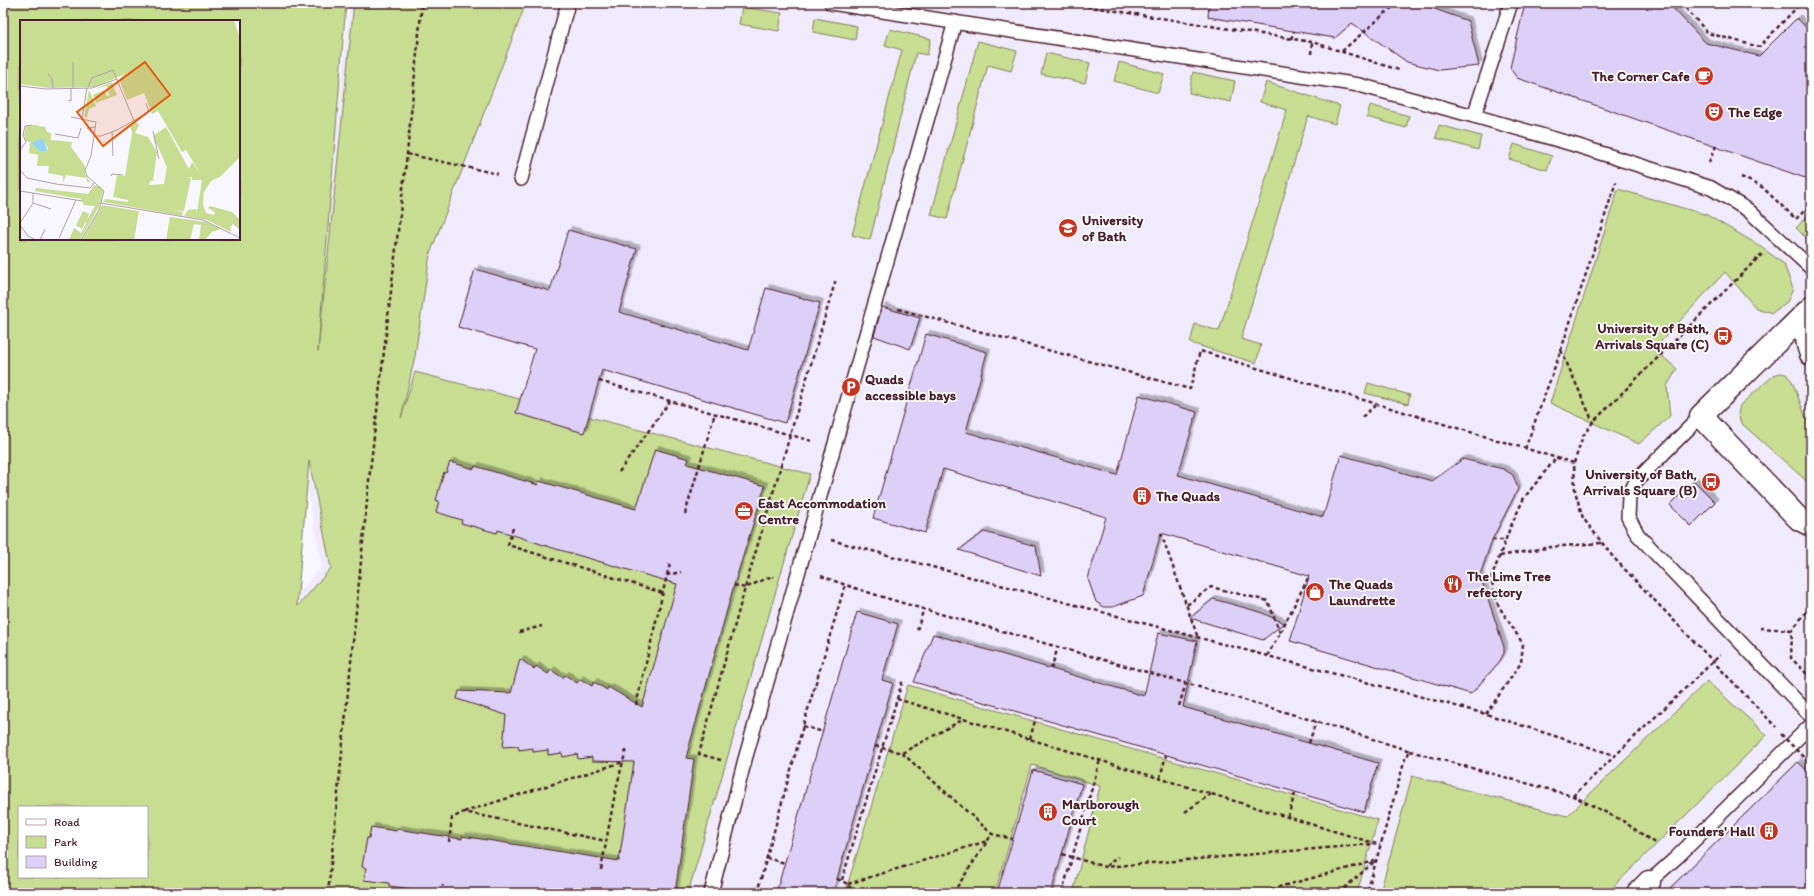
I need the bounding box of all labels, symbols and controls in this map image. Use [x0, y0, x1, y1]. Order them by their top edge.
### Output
inset map [20, 20, 240, 240]
cafe icon: The Corner Cafe [1693, 65, 1715, 87]
place label: The Corner Cafe [1591, 68, 1690, 85]
theatre icon: The Edge [1703, 101, 1725, 123]
place label: The Edge [1727, 104, 1783, 121]
place label: University of Bath [1082, 212, 1143, 245]
school or university icon: University of Bath [1057, 217, 1079, 239]
place label: University of Bath, Arrivals Square (C) [1594, 320, 1709, 353]
bus stop icon: University of Bath, Arrivals Square (C) [1712, 325, 1734, 347]
place label: Quads accessible bays [865, 371, 956, 404]
parking icon: Quads accessible bays [840, 376, 862, 398]
place label: University of Bath, Arrivals Square (B) [1582, 466, 1697, 499]
bus stop icon: University of Bath, Arrivals Square (B) [1700, 471, 1722, 493]
building icon: The Quads [1131, 485, 1153, 507]
place label: The Quads [1155, 488, 1220, 505]
place label: East Accommodation Centre [758, 495, 886, 528]
office icon: East Accommodation Centre [733, 500, 755, 522]
place label: The Lime Tree refectory [1466, 568, 1551, 601]
restaurant icon: The Lime Tree refectory [1442, 573, 1464, 595]
place label: The Quads Laundrette [1328, 576, 1396, 609]
shop icon: The Quads Laundrette [1304, 581, 1326, 603]
place label: Marlborough Court [1062, 796, 1140, 829]
building icon: Marlborough Court [1037, 801, 1059, 823]
legend [18, 806, 148, 878]
text: Road [54, 815, 80, 829]
building icon: Founders' Hall [1758, 820, 1780, 842]
place label: Founders' Hall [1669, 823, 1756, 840]
text: Park [54, 835, 78, 849]
text: Building [54, 855, 98, 869]

